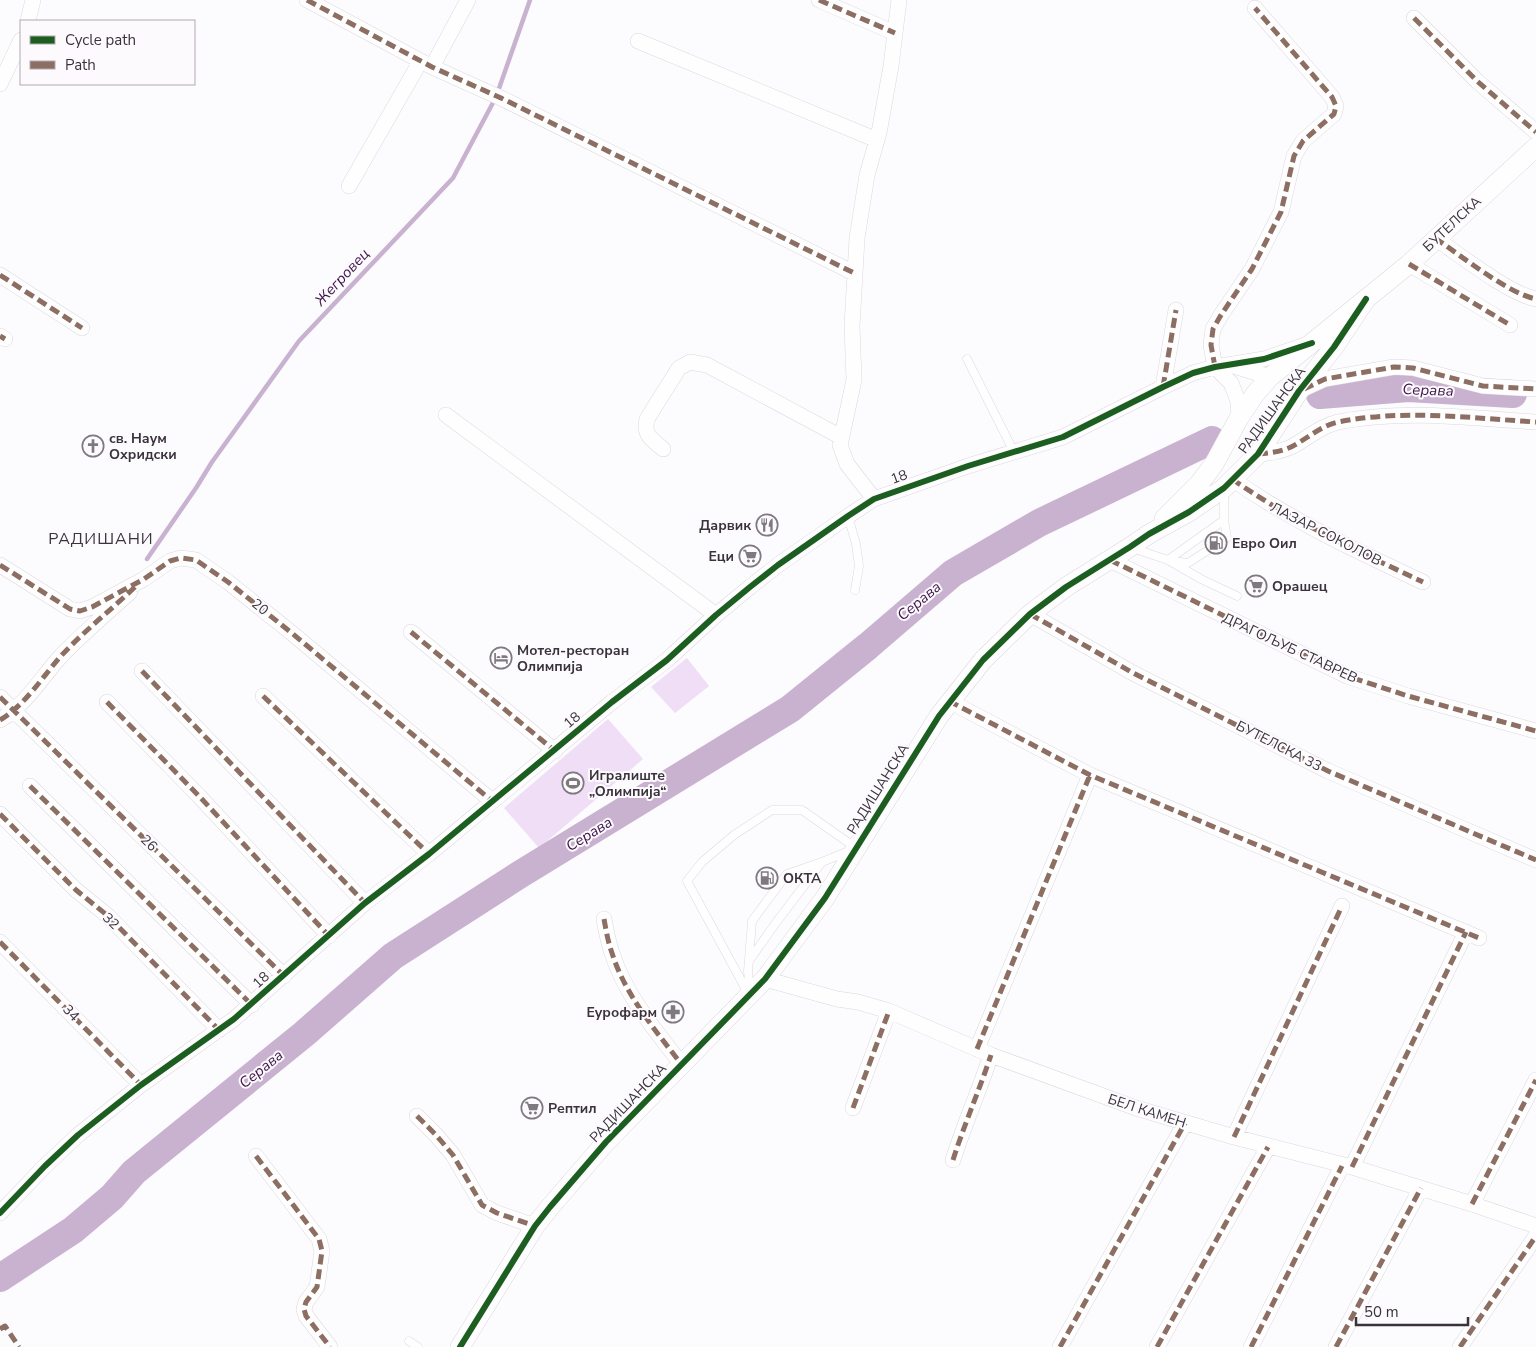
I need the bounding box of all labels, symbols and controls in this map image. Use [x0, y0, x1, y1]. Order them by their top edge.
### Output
legend [20, 20, 195, 85]
text: Cycle path [65, 30, 136, 50]
text: Path [65, 55, 96, 75]
street label: БУТЕЛСКА [1419, 192, 1485, 256]
water label: Жегровец [310, 244, 374, 311]
street label: РАДИШАНСКА [1234, 363, 1310, 457]
water label: Серава [1402, 379, 1454, 401]
place label: св. Наум Охридски [109, 429, 177, 464]
church icon: св. Наум Охридски [81, 434, 105, 458]
street label: 18 [888, 465, 910, 489]
street label: ЛАЗАР СОКОЛОВ [1267, 498, 1385, 570]
restaurant icon: Дарвик [755, 513, 779, 537]
place label: Дарвик [699, 516, 751, 535]
district label: РАДИШАНИ [48, 528, 154, 550]
fuel station icon: Евро Оил [1204, 531, 1228, 555]
place label: Евро Оил [1232, 534, 1297, 553]
supermarket icon: Еци [738, 544, 762, 568]
place label: Еци [708, 547, 734, 566]
supermarket icon: Орашец [1244, 574, 1268, 598]
water label: Серава [893, 577, 945, 625]
place label: Орашец [1272, 577, 1328, 596]
street label: 20 [247, 594, 273, 620]
street label: ДРАГОЉУБ СТАВРЕВ [1219, 608, 1361, 688]
place label: Мотел-ресторан Олимпија [517, 641, 629, 676]
hotel icon: Мотел-ресторан Олимпија [489, 646, 513, 670]
street label: 18 [559, 707, 585, 733]
street label: БУТЕЛСКА 33 [1233, 716, 1325, 776]
street label: РАДИШАНСКА [843, 740, 913, 838]
place label: Игралиште „Олимпија“ [589, 766, 667, 801]
sports icon: Игралиште „Олимпија“ [561, 771, 585, 795]
water label: Серава [562, 812, 616, 856]
street label: 26 [136, 830, 162, 856]
fuel station icon: ОКТА [755, 866, 779, 890]
place label: ОКТА [783, 869, 822, 888]
street label: 32 [98, 908, 124, 934]
street label: 18 [248, 967, 274, 993]
street label: 34 [58, 1000, 84, 1026]
pharmacy icon: Еурофарм [661, 1000, 685, 1024]
place label: Еурофарм [586, 1003, 657, 1022]
water label: Серава [235, 1045, 287, 1093]
street label: РАДИШАНСКА [585, 1059, 671, 1147]
street label: БЕЛ КАМЕН [1106, 1089, 1188, 1133]
supermarket icon: Рептил [520, 1096, 544, 1120]
place label: Рептил [548, 1099, 597, 1118]
scale bar [1356, 1294, 1468, 1326]
text: 50 m [1364, 1302, 1399, 1322]

